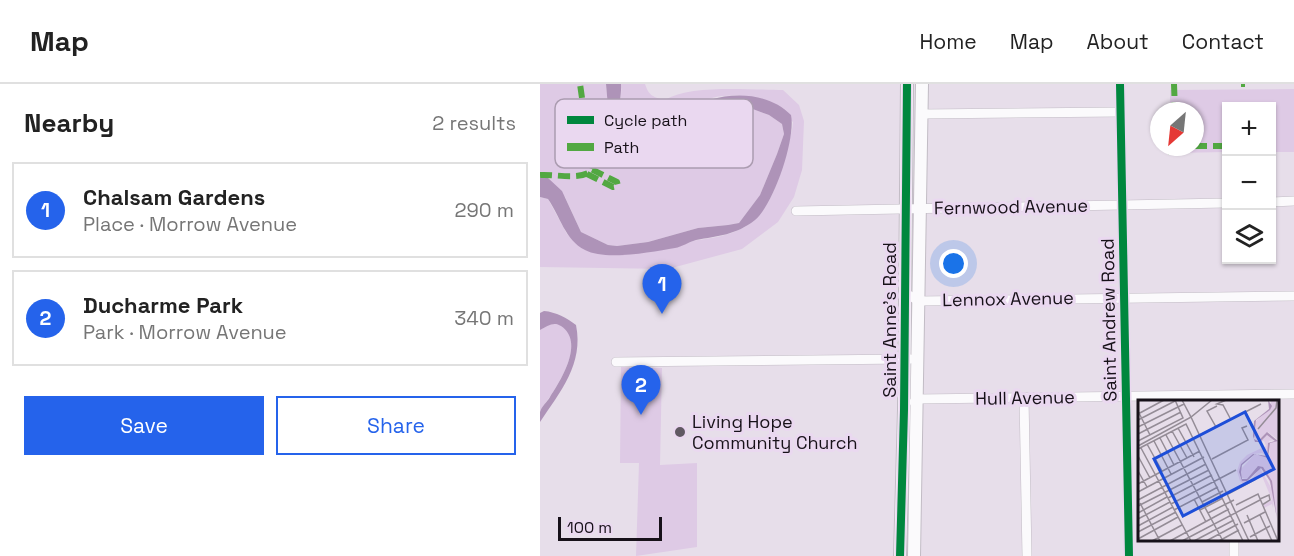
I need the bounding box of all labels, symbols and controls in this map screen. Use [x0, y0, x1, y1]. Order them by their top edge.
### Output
text: Map [30, 23, 89, 59]
text: Home [919, 28, 977, 55]
text: Map [1010, 28, 1054, 55]
text: About [1087, 28, 1149, 55]
text: Contact [1182, 28, 1264, 55]
legend [555, 99, 753, 168]
north arrow [1150, 102, 1204, 156]
map controls [1222, 102, 1276, 264]
button: + [1222, 102, 1276, 156]
text: Nearby [24, 106, 114, 140]
text: 2 results [432, 110, 516, 136]
text: Cycle path [604, 110, 687, 131]
text: Path [604, 137, 639, 158]
button: − [1222, 156, 1276, 210]
text: Chalsam Gardens [83, 183, 265, 211]
street label: Fernwood Avenue [934, 194, 1088, 219]
text: 1 [41, 197, 50, 223]
text: 290 m [455, 197, 514, 223]
button: layers [1222, 210, 1276, 264]
text: Place · Morrow Avenue [83, 211, 297, 237]
street label: Saint Andrew Road [1096, 238, 1121, 402]
street label: Saint Anne's Road [878, 242, 901, 398]
your location [939, 249, 968, 278]
pin: 1 [642, 264, 682, 314]
street label: Lennox Avenue [942, 286, 1074, 311]
text: Ducharme Park [83, 291, 243, 319]
text: 2 [40, 305, 51, 331]
text: 340 m [454, 305, 514, 331]
text: Park · Morrow Avenue [83, 319, 287, 345]
pin: 2 [622, 366, 660, 415]
street label: Hull Avenue [975, 385, 1075, 410]
button: Save [24, 396, 264, 455]
button: Share [276, 396, 516, 455]
inset map [1138, 400, 1279, 541]
place label: Living Hope Community Church [692, 410, 858, 454]
marker: Living Hope Community Church [673, 425, 687, 439]
scale bar [558, 514, 662, 542]
text: 100 m [567, 517, 612, 538]

